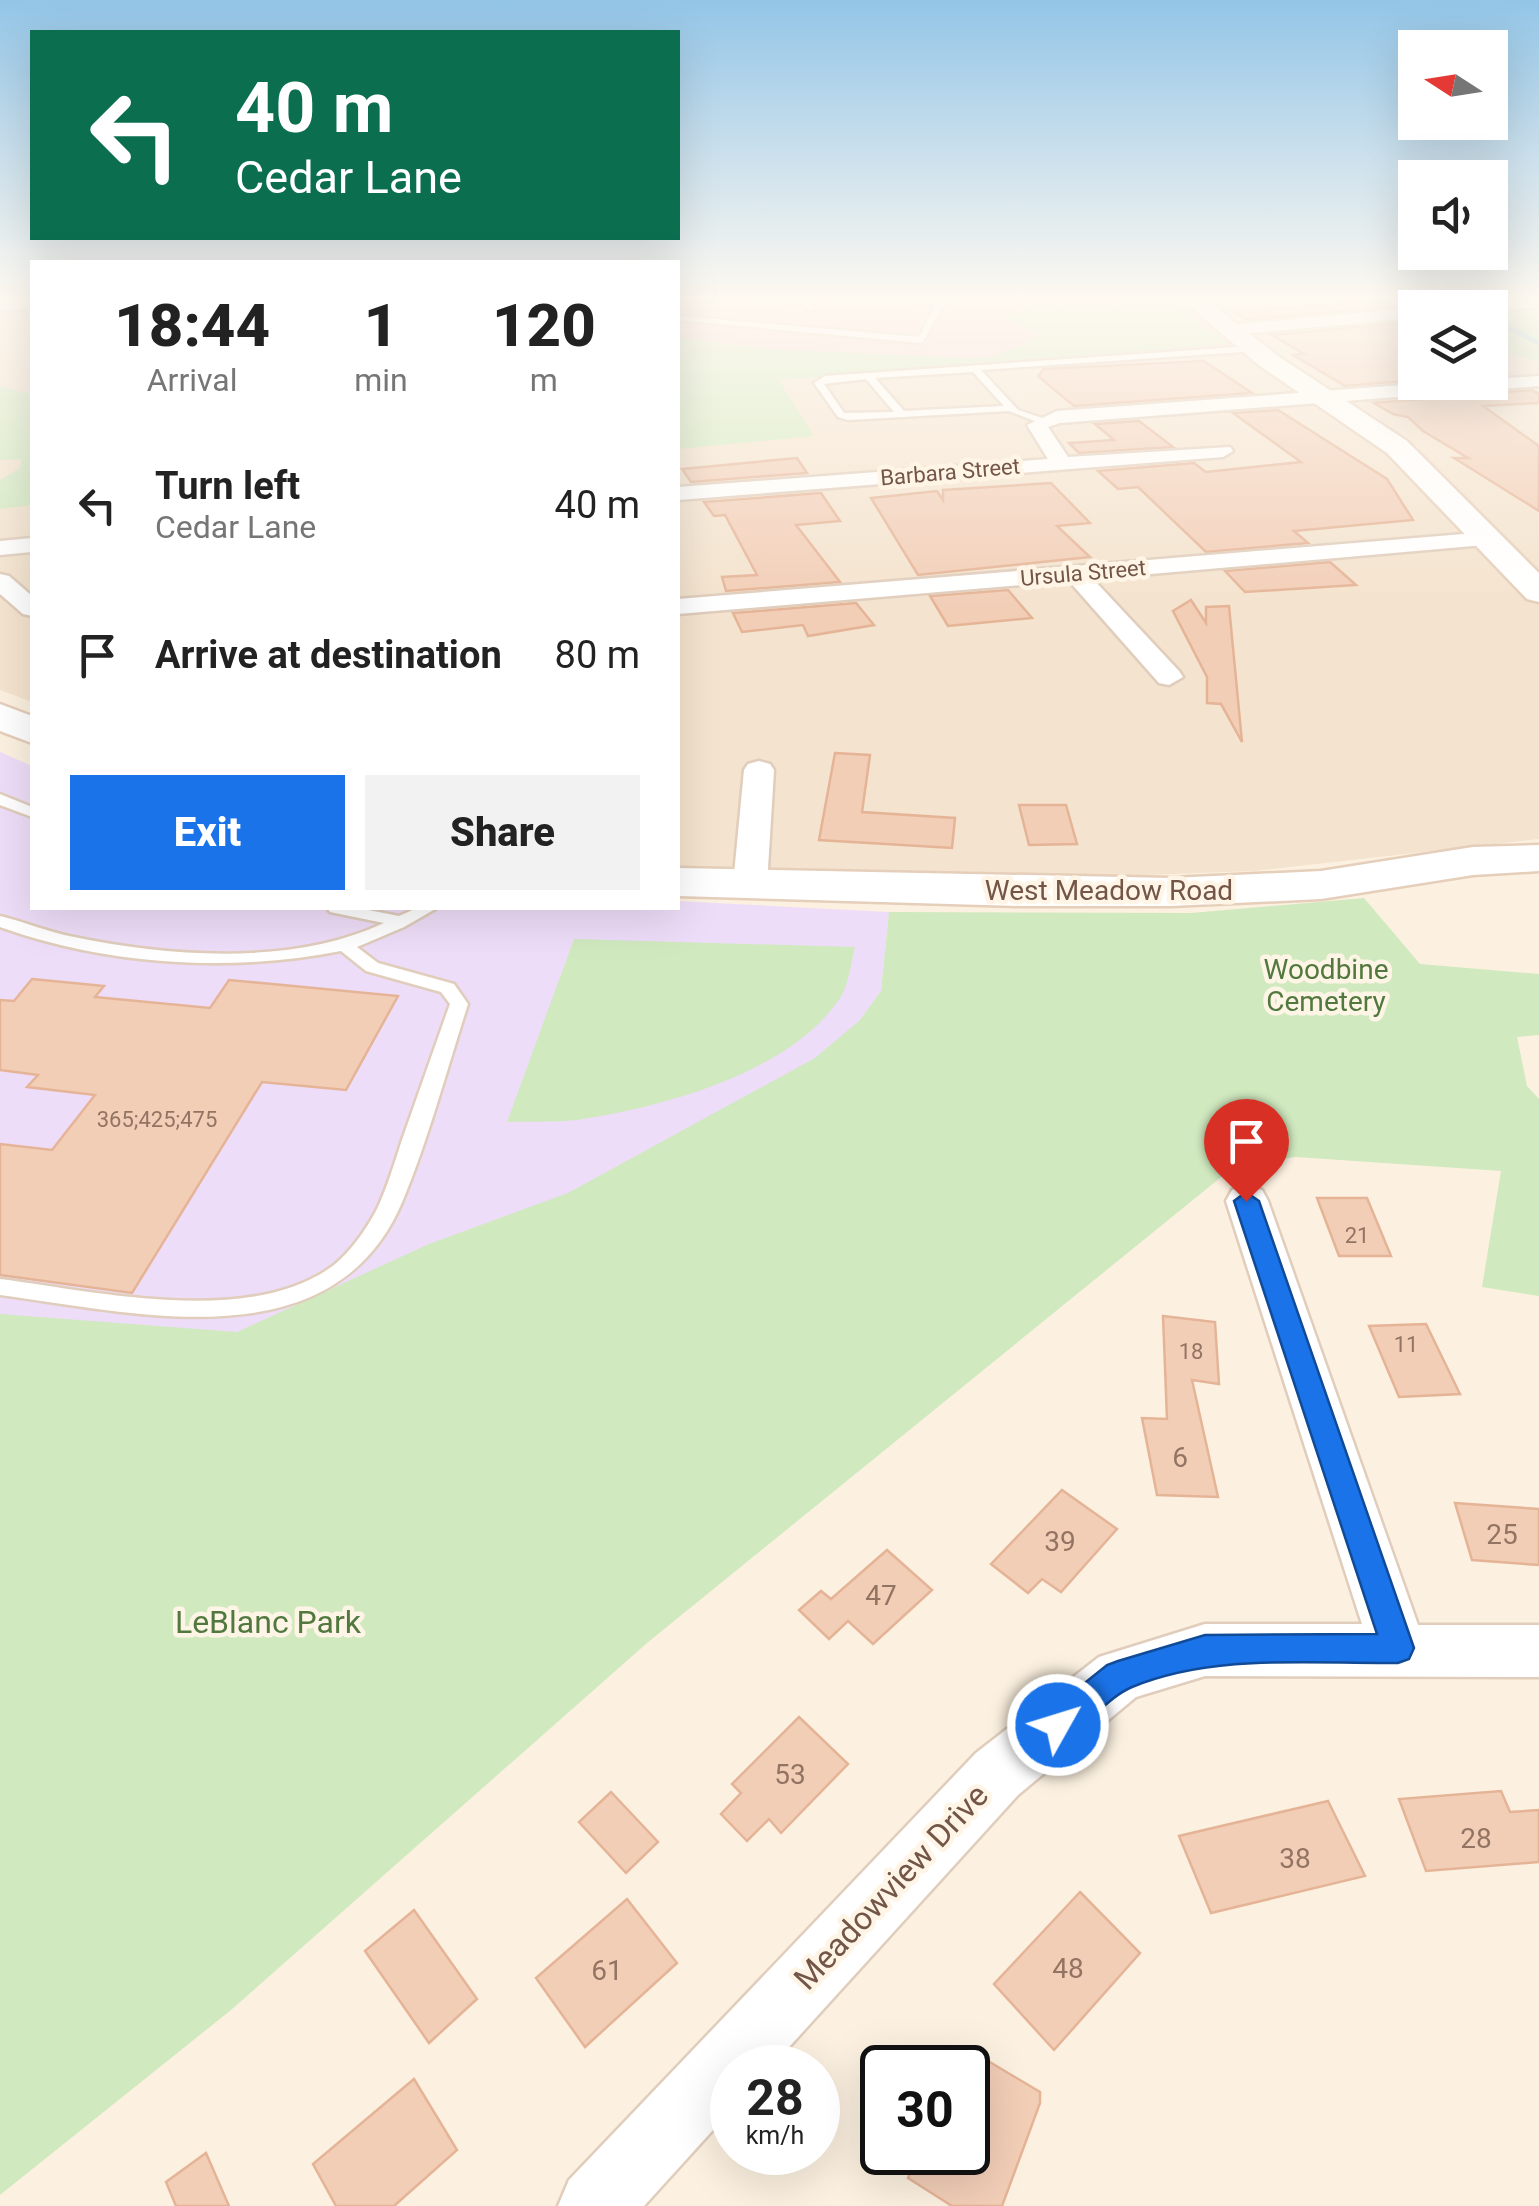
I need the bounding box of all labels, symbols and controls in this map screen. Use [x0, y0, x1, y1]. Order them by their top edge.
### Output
north arrow [1398, 30, 1508, 140]
map controls [1398, 30, 1508, 400]
text: 40 m [235, 67, 393, 149]
icon: left [70, 70, 200, 200]
text: Cedar Lane [235, 151, 462, 204]
button: sound [1398, 160, 1508, 270]
text: 18:44 [114, 290, 270, 361]
text: 1 [364, 290, 398, 361]
text: 120 [492, 290, 596, 361]
button: layers [1398, 290, 1508, 400]
text: Arrival [147, 361, 238, 399]
text: min [354, 361, 408, 399]
text: m [530, 361, 558, 399]
street label: Barbara Street [879, 453, 1021, 491]
text: Turn left [155, 464, 300, 508]
icon: left [70, 478, 125, 533]
text: 40 m [555, 483, 640, 527]
text: Cedar Lane [155, 508, 316, 546]
street label: Ursula Street [1019, 555, 1147, 591]
icon: arrive [70, 628, 125, 683]
text: Arrive at destination [155, 633, 502, 677]
text: 80 m [555, 633, 640, 677]
button: Exit [70, 775, 345, 890]
button: Share [365, 775, 640, 890]
street label: West Meadow Road [985, 874, 1233, 907]
park label: Woodbine Cemetery [1264, 953, 1389, 1018]
pin [1204, 1099, 1289, 1202]
house number: 365;425;475 [97, 1107, 217, 1132]
icon: arrive [1219, 1114, 1274, 1169]
house number: 21 [1345, 1223, 1369, 1248]
house number: 11 [1394, 1332, 1418, 1357]
house number: 18 [1179, 1339, 1203, 1364]
house number: 6 [1172, 1441, 1188, 1474]
house number: 25 [1486, 1518, 1518, 1551]
house number: 39 [1044, 1525, 1076, 1558]
house number: 47 [865, 1579, 897, 1612]
park label: LeBlanc Park [175, 1603, 362, 1641]
position arrow [1006, 1673, 1110, 1777]
house number: 53 [774, 1758, 806, 1791]
street label: Meadowview Drive [786, 1776, 996, 1998]
house number: 28 [1460, 1822, 1492, 1855]
house number: 38 [1279, 1842, 1311, 1875]
house number: 48 [1052, 1952, 1084, 1985]
house number: 61 [591, 1954, 623, 1987]
speed limit sign: 30 [860, 2045, 990, 2175]
text: 28 [746, 2069, 804, 2127]
text: km/h [746, 2121, 804, 2150]

